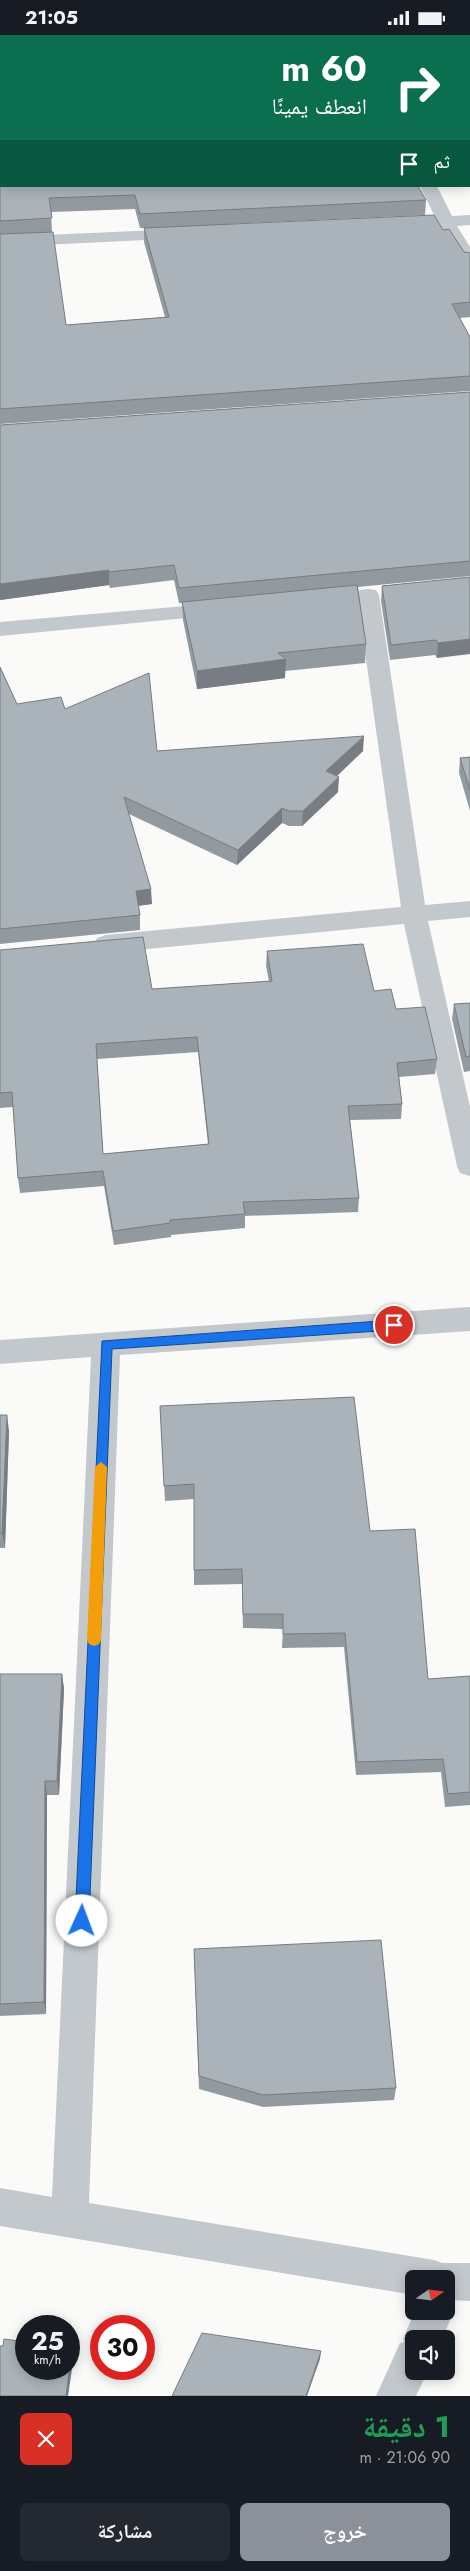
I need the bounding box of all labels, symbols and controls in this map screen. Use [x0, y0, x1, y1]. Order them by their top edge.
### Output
text: 21:05 [25, 4, 78, 31]
text: 60 m [281, 44, 367, 94]
icon: right [385, 55, 450, 120]
text: انعطف يمينًا [272, 90, 367, 122]
text: ثم [433, 148, 450, 175]
icon: arrive [395, 150, 423, 178]
pin [373, 1304, 415, 1346]
icon: arrive [380, 1311, 408, 1339]
position arrow [55, 1894, 107, 1946]
north arrow [405, 2270, 455, 2320]
map controls [405, 2270, 455, 2380]
speed limit sign: 30 [90, 2315, 155, 2380]
text: 25 [31, 2323, 64, 2359]
button: sound [405, 2330, 455, 2380]
text: km/h [34, 2351, 61, 2369]
text: 1 دقيقة [363, 2405, 450, 2448]
button: close [20, 2413, 72, 2465]
text: 90 m · 21:06 [360, 2446, 450, 2469]
button: مشاركة [20, 2503, 230, 2561]
button: خروج [240, 2503, 450, 2561]

